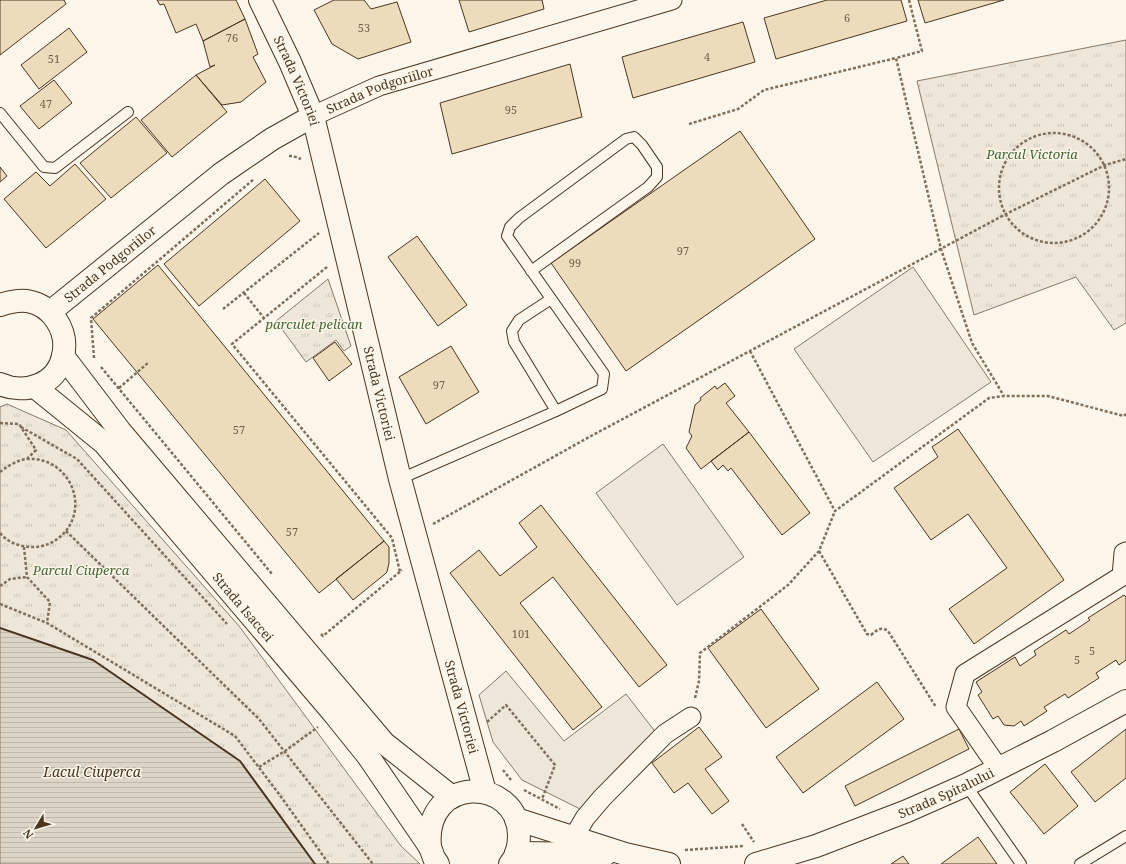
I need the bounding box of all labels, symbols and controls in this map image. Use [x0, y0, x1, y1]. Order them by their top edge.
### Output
house number: 6 [844, 10, 850, 25]
house number: 53 [358, 20, 370, 35]
house number: 76 [226, 30, 238, 45]
street label: Strada Victoriei [270, 33, 324, 127]
house number: 4 [704, 49, 710, 64]
house number: 51 [48, 51, 60, 66]
street label: Strada Podgoriilor [323, 62, 436, 118]
house number: 47 [40, 96, 52, 111]
house number: 95 [505, 102, 517, 117]
park label: Parcul Victoria [985, 145, 1078, 163]
street label: Strada Podgoriilor [60, 221, 160, 306]
house number: 97 [677, 243, 689, 258]
house number: 99 [569, 255, 581, 270]
park label: parculet pelican [265, 315, 363, 333]
street label: Strada Victoriei [360, 345, 400, 443]
house number: 97 [433, 377, 445, 392]
house number: 57 [233, 422, 245, 437]
house number: 57 [286, 524, 298, 539]
park label: Parcul Ciuperca [32, 561, 130, 579]
street label: Strada Isaccei [209, 569, 278, 645]
house number: 101 [512, 626, 530, 641]
house number: 5 [1089, 643, 1095, 658]
house number: 5 [1074, 652, 1080, 667]
street label: Strada Victoriei [441, 658, 483, 756]
water label: Lacul Ciuperca [42, 762, 142, 781]
street label: Strada Spitalului [895, 763, 997, 823]
north arrow [16, 808, 56, 848]
text: N [19, 826, 36, 842]

